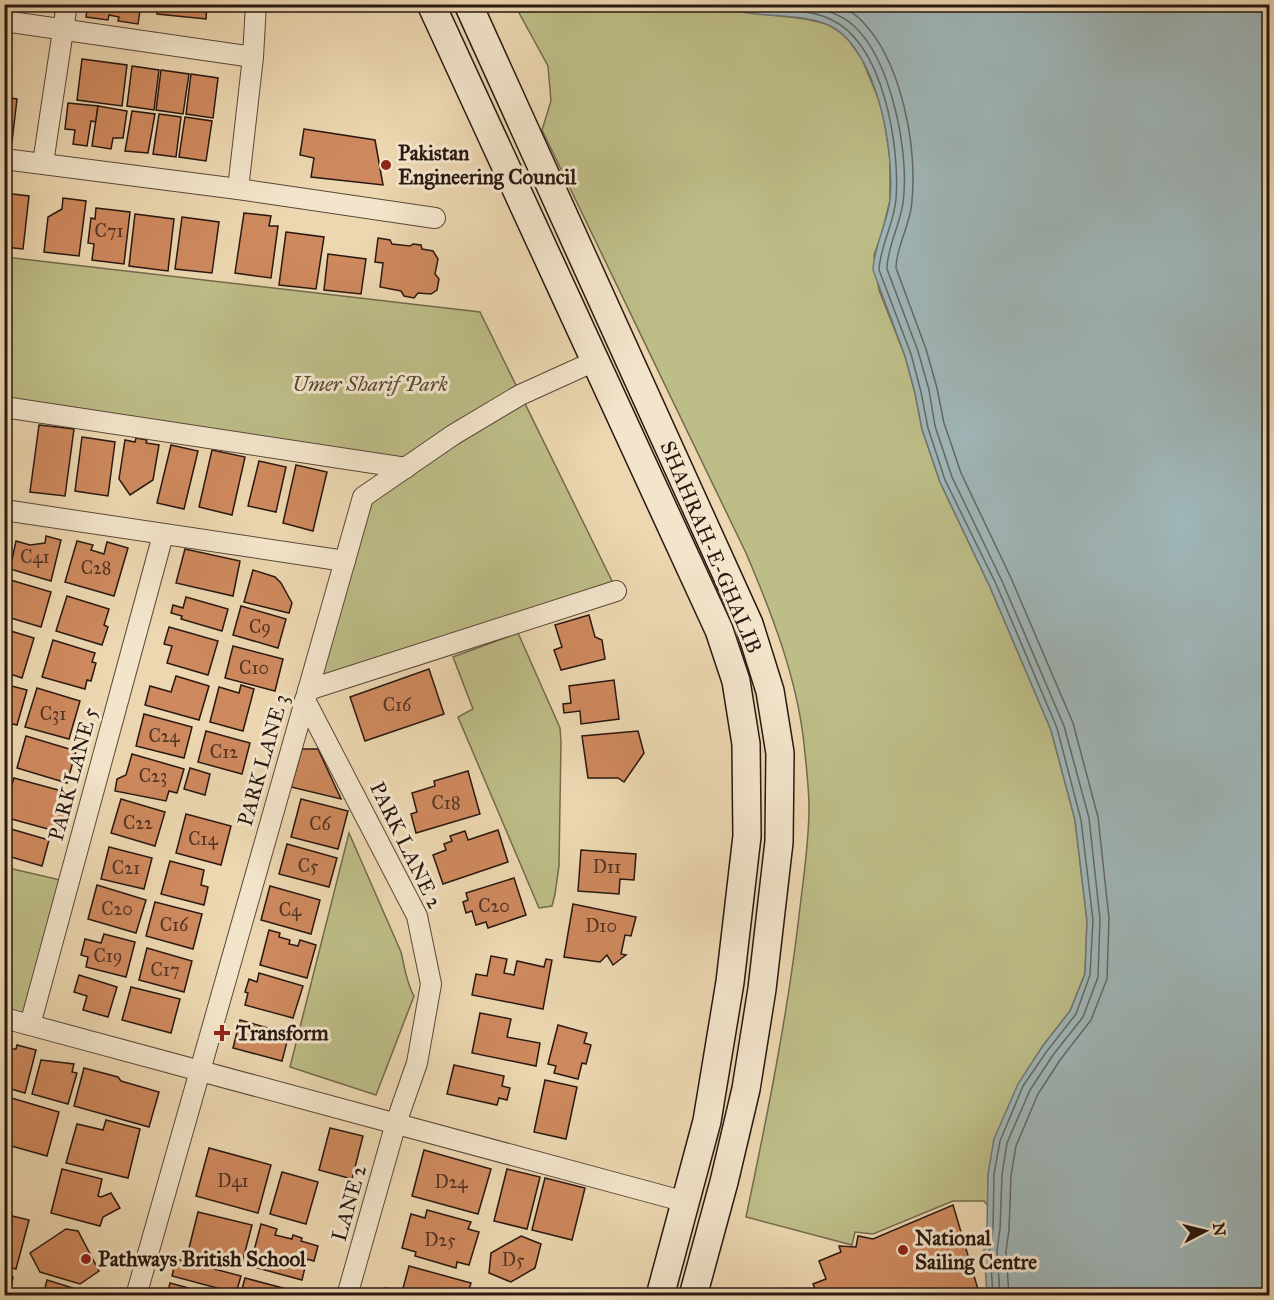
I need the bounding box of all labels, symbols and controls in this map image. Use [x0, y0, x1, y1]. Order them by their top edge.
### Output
place label: Pakistan Engineering Council [398, 140, 577, 190]
marker: Pakistan Engineering Council [379, 158, 393, 172]
house number: C71 [95, 220, 124, 242]
park label: Umer Sharif Park [292, 371, 449, 397]
street label: SHAHRAH-E-GHALIB [654, 437, 768, 657]
house number: C41 [20, 546, 50, 568]
house number: C28 [81, 557, 111, 579]
house number: C9 [249, 616, 271, 638]
house number: C10 [239, 657, 269, 679]
street label: PARK LANE 3 [232, 691, 294, 829]
house number: C16 [383, 694, 412, 716]
house number: C31 [40, 703, 66, 725]
street label: PARK LANE 5 [43, 704, 103, 844]
house number: C24 [148, 725, 181, 747]
house number: C12 [210, 741, 238, 763]
house number: C23 [139, 765, 167, 787]
street label: PARK LANE 2 [364, 777, 448, 913]
house number: C18 [432, 792, 460, 814]
house number: C22 [123, 812, 153, 834]
house number: C6 [309, 813, 332, 835]
house number: C14 [188, 828, 219, 850]
house number: C5 [298, 855, 319, 877]
house number: D11 [593, 856, 621, 878]
house number: C21 [112, 857, 140, 879]
house number: C20 [478, 895, 510, 917]
house number: C20 [101, 898, 133, 920]
house number: C4 [279, 899, 302, 921]
house number: C16 [160, 914, 189, 936]
house number: D10 [585, 915, 617, 937]
house number: C19 [94, 945, 122, 967]
house number: C17 [151, 959, 180, 981]
place label: Transform [235, 1020, 329, 1046]
marker: Transform [213, 1024, 231, 1042]
street label: LANE 2 [326, 1161, 372, 1244]
house number: D41 [217, 1170, 249, 1192]
house number: D24 [434, 1171, 469, 1193]
north arrow [1175, 1201, 1235, 1261]
text: N [1209, 1221, 1230, 1238]
place label: National Sailing Centre [915, 1225, 1037, 1275]
house number: D25 [424, 1229, 456, 1251]
marker: National Sailing Centre [896, 1243, 910, 1257]
place label: Pathways British School [98, 1246, 307, 1272]
house number: D5 [502, 1249, 525, 1271]
marker: Pathways British School [79, 1252, 93, 1266]

